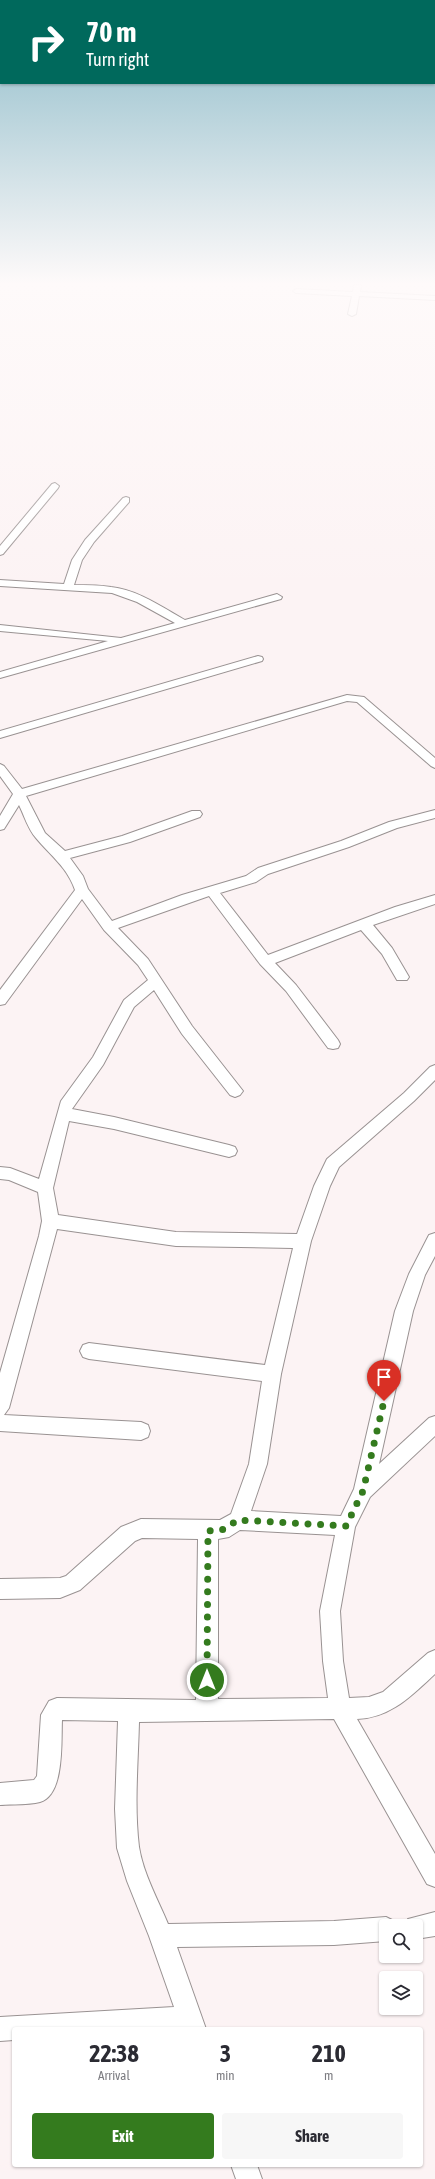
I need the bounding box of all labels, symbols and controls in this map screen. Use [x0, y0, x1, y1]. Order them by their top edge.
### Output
icon: right [20, 16, 72, 68]
text: 70 m [86, 16, 136, 48]
text: Turn right [86, 49, 149, 70]
pin [367, 1360, 401, 1401]
icon: arrive [373, 1366, 395, 1388]
position arrow [186, 1659, 228, 1701]
map controls [379, 1919, 423, 2015]
button: search [379, 1919, 423, 1963]
button: layers [379, 1971, 423, 2015]
text: 22:38 [89, 2040, 139, 2067]
text: 3 [220, 2040, 231, 2067]
text: 210 [312, 2040, 346, 2067]
text: Arrival [98, 2068, 130, 2083]
text: min [216, 2068, 235, 2083]
text: m [324, 2068, 333, 2083]
button: Exit [32, 2113, 214, 2159]
button: Share [222, 2113, 403, 2159]

